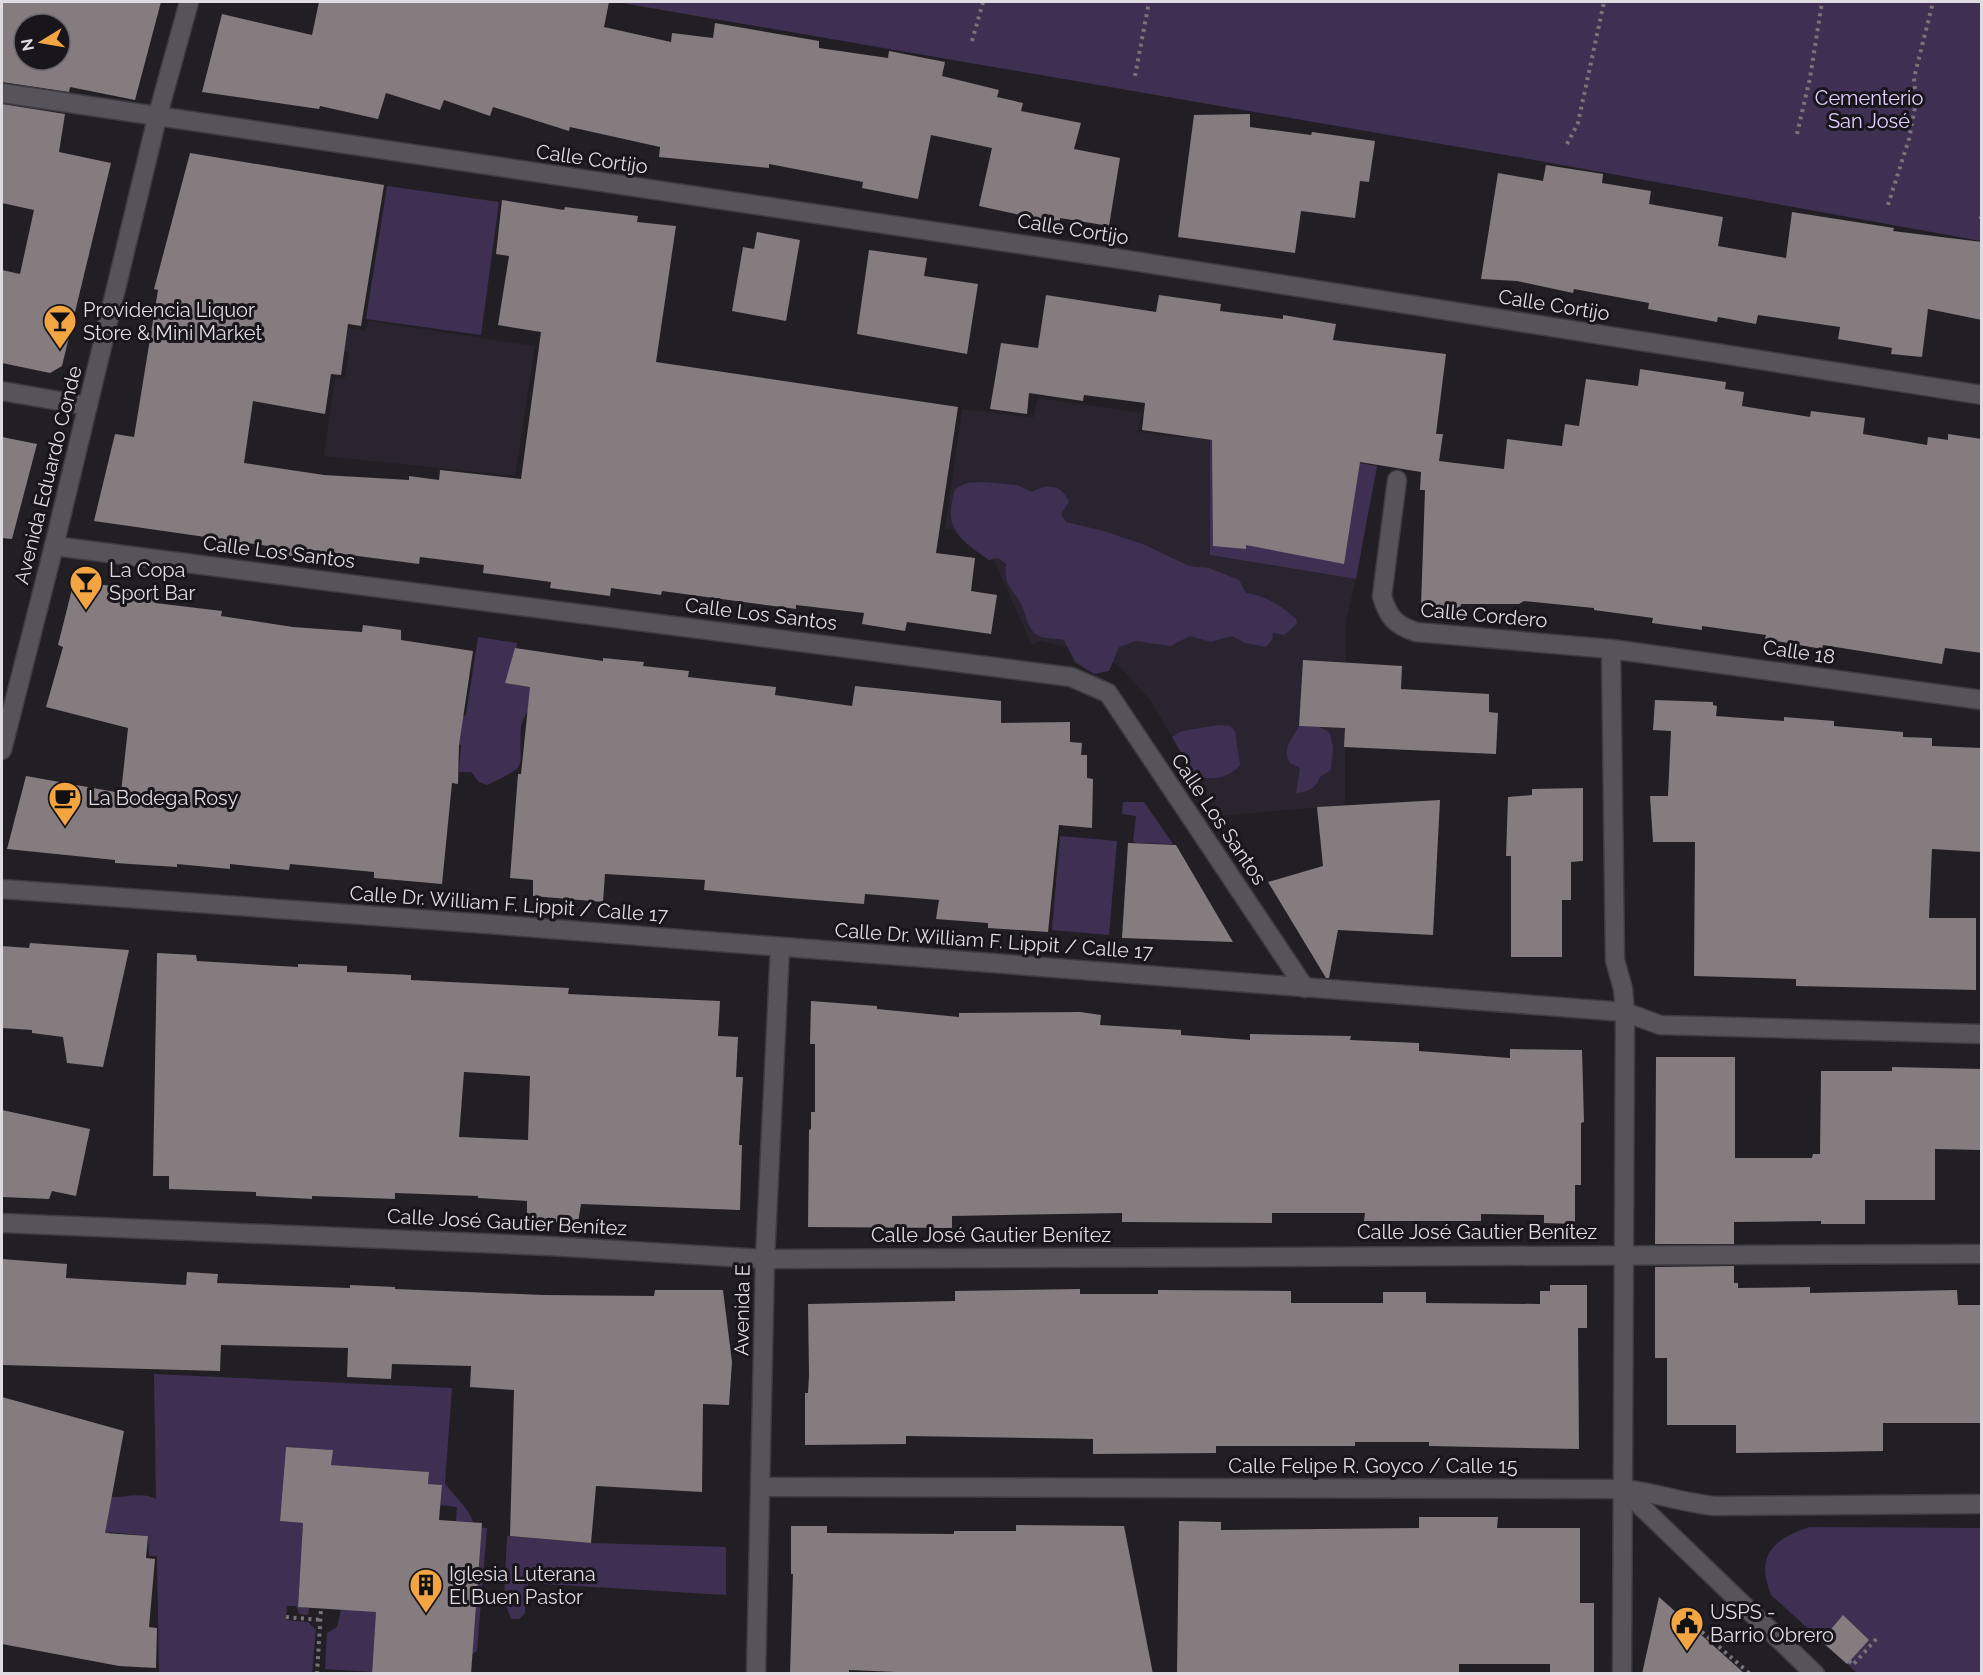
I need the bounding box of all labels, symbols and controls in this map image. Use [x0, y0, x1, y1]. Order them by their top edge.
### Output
north arrow [12, 12, 72, 72]
text: N [17, 37, 38, 53]
park label: Cementerio San José [1815, 86, 1923, 133]
street label: Calle Cortijo [535, 139, 649, 179]
street label: Calle Cortijo [1016, 208, 1130, 250]
street label: Calle Cortijo [1497, 284, 1611, 326]
place label: Providencia Liquor Store & Mini Market [83, 298, 262, 345]
bar icon: Providencia Liquor Store & Mini Market [42, 303, 78, 350]
street label: Avenida Eduardo Conde [9, 363, 87, 587]
street label: Calle Los Santos [202, 531, 356, 573]
place label: La Copa Sport Bar [109, 558, 195, 605]
bar icon: La Copa Sport Bar [68, 564, 104, 611]
street label: Calle Los Santos [684, 593, 838, 635]
street label: Calle Cordero [1419, 597, 1549, 633]
street label: Calle 18 [1761, 635, 1837, 669]
street label: Calle Los Santos [1166, 749, 1272, 889]
cafe icon: La Bodega Rosy [47, 780, 83, 827]
place label: La Bodega Rosy [88, 786, 238, 810]
street label: Calle Dr. William F. Lippit / Calle 17 [349, 881, 669, 927]
street label: Calle Dr. William F. Lippit / Calle 17 [834, 918, 1154, 964]
street label: Calle José Gautier Benítez [386, 1204, 628, 1240]
street label: Calle José Gautier Benítez [1357, 1220, 1597, 1244]
street label: Calle José Gautier Benítez [871, 1223, 1111, 1247]
street label: Avenida E [729, 1264, 755, 1356]
street label: Calle Felipe R. Goyco / Calle 15 [1228, 1454, 1518, 1478]
place label: Iglesia Luterana El Buen Pastor [449, 1562, 596, 1609]
building icon: Iglesia Luterana El Buen Pastor [408, 1567, 444, 1614]
place label: USPS - Barrio Obrero [1710, 1600, 1834, 1647]
public building icon: USPS - Barrio Obrero [1669, 1605, 1705, 1652]

